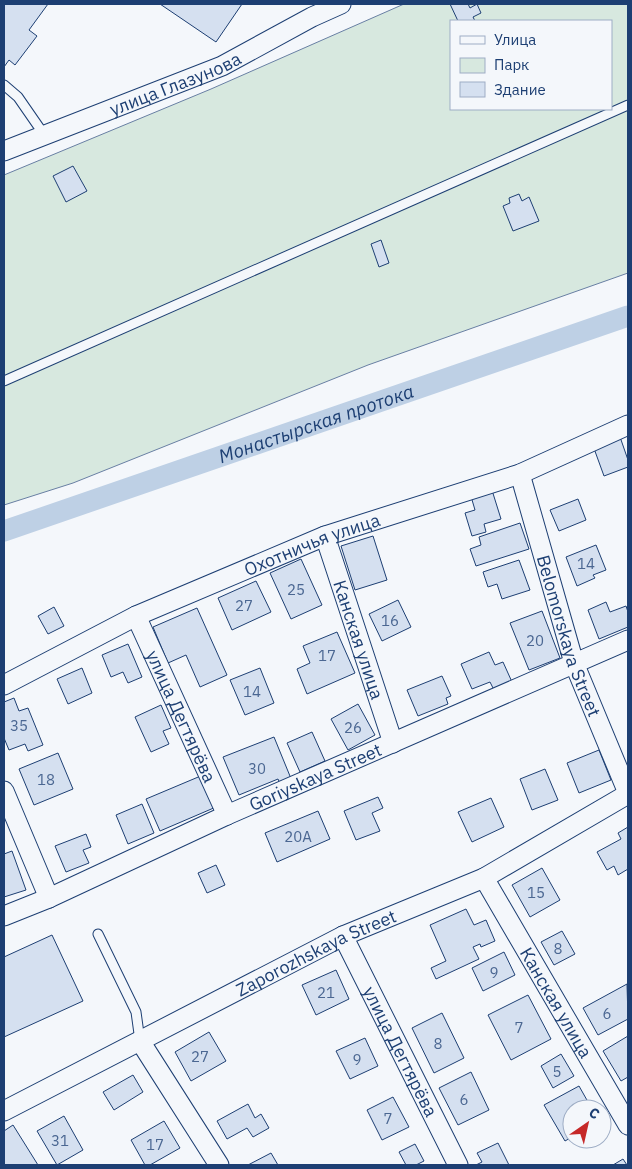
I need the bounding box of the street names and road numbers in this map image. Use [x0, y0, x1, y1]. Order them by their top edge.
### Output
street label: улица Глазунова [106, 46, 245, 120]
street label: Охотничья улица [240, 508, 383, 581]
street label: Belomorskaya Street [532, 552, 606, 720]
street label: Канская улица [329, 577, 389, 703]
street label: улица Дегтярёва [142, 646, 222, 786]
street label: Goriyskaya Street [245, 738, 385, 816]
street label: Zaporozhskaya Street [232, 904, 399, 1001]
street label: Канская улица [515, 943, 598, 1062]
street label: улица Дегтярёва [359, 982, 443, 1121]

